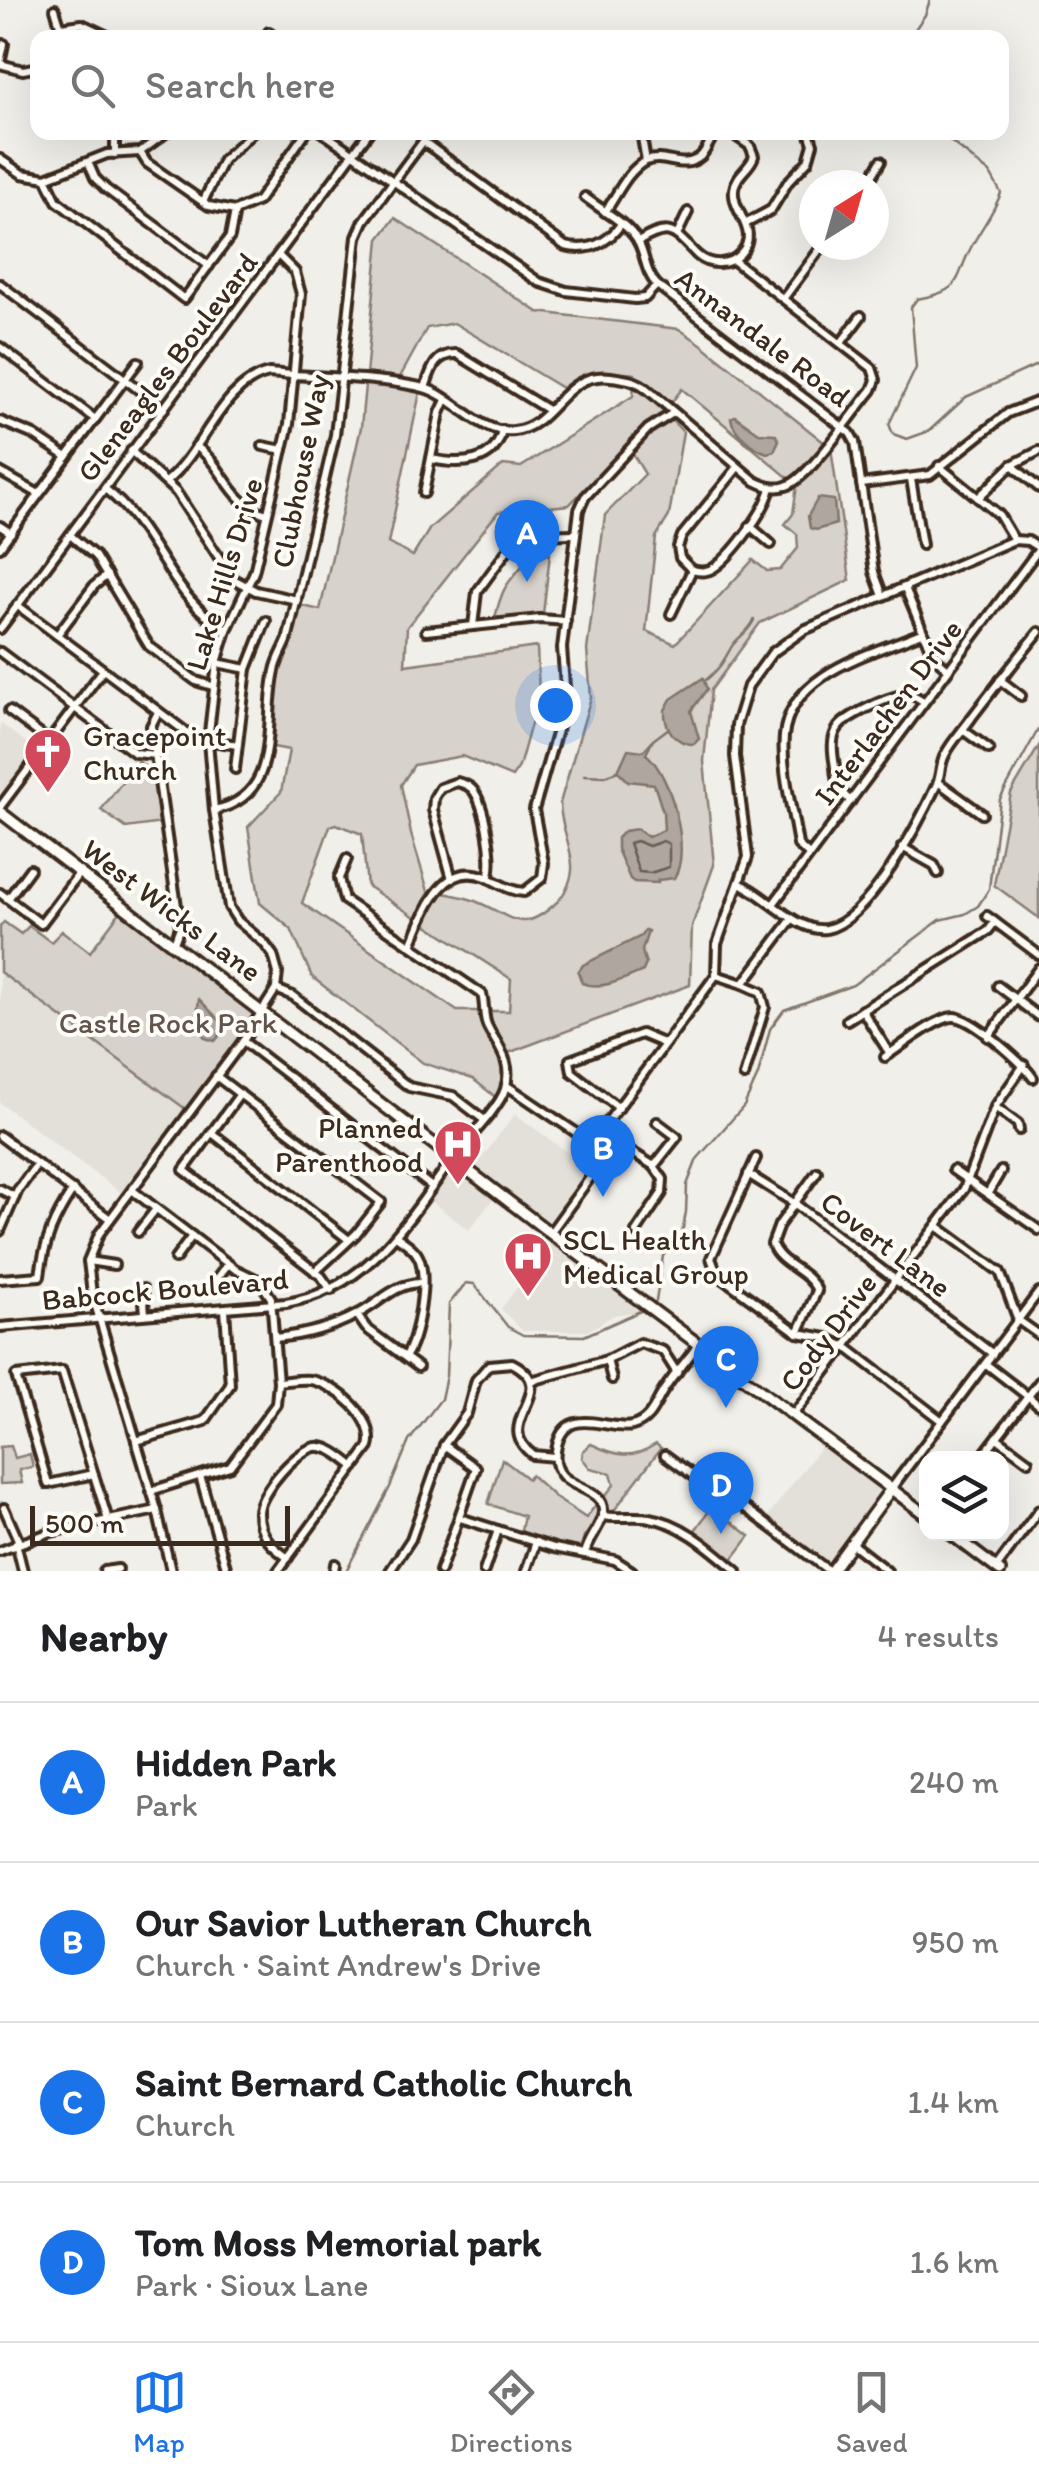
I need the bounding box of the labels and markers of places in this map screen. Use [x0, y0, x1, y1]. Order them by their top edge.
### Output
pin: A [494, 500, 560, 582]
place label: Gracepoint Church [83, 717, 226, 788]
church icon: Gracepoint Church [22, 726, 74, 794]
place label: Planned Parenthood [275, 1109, 423, 1180]
pin: B [570, 1114, 636, 1197]
hospital icon: Planned Parenthood [432, 1118, 484, 1186]
place label: SCL Health Medical Group [563, 1221, 749, 1292]
hospital icon: SCL Health Medical Group [502, 1230, 554, 1298]
pin: C [694, 1326, 758, 1408]
pin: D [688, 1452, 754, 1534]

